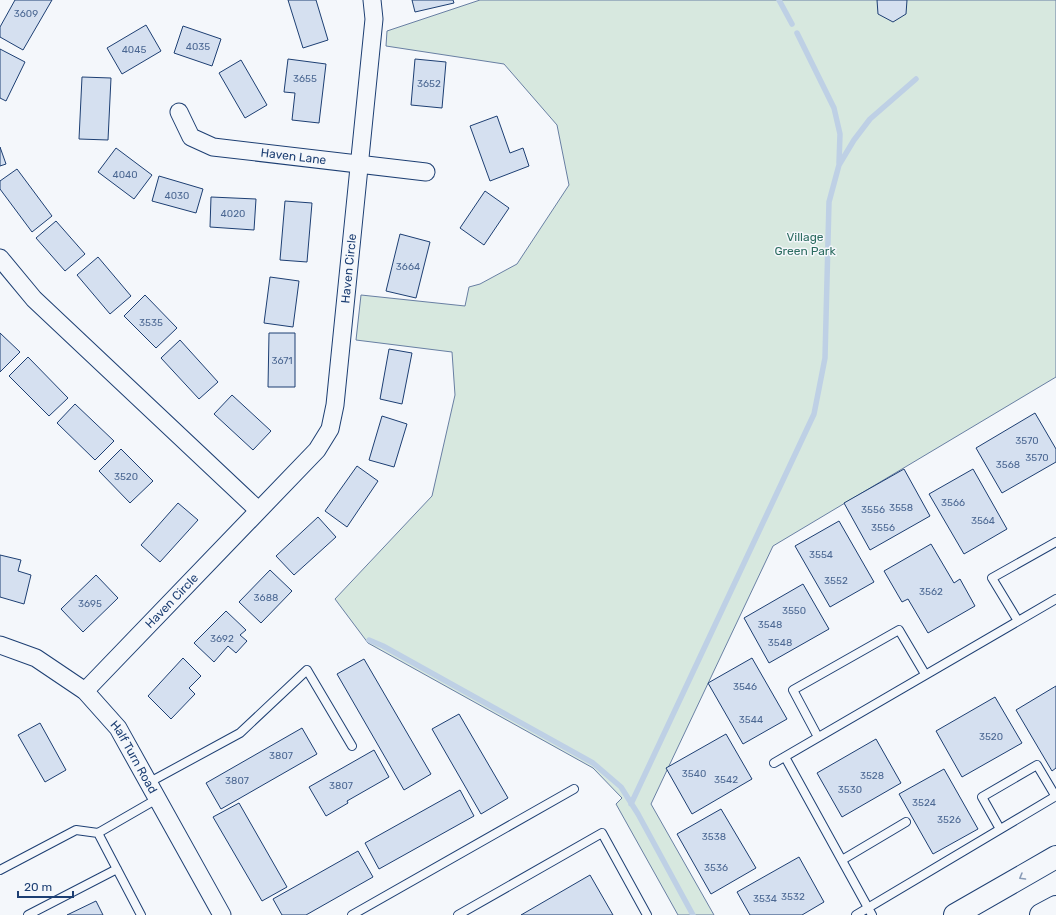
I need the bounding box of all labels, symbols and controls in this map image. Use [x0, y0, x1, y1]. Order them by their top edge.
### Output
house number: 3609 [14, 8, 38, 20]
house number: 4035 [186, 41, 210, 53]
house number: 4045 [122, 44, 146, 56]
house number: 3655 [293, 73, 317, 85]
house number: 3652 [417, 78, 441, 90]
street label: Haven Lane [260, 146, 327, 167]
house number: 4040 [112, 169, 138, 181]
house number: 4030 [165, 190, 189, 202]
house number: 4020 [221, 208, 245, 220]
park label: Village Green Park [774, 230, 836, 258]
street label: Haven Circle [338, 233, 359, 304]
house number: 3664 [396, 261, 420, 273]
house number: 3535 [139, 317, 163, 329]
house number: 3671 [271, 355, 293, 367]
house number: 3570 [1015, 435, 1039, 447]
house number: 3570 [1025, 452, 1049, 464]
house number: 3568 [996, 459, 1020, 471]
house number: 3520 [114, 471, 138, 483]
house number: 3566 [941, 497, 965, 509]
house number: 3558 [889, 502, 913, 514]
house number: 3556 [861, 504, 885, 516]
house number: 3564 [971, 515, 995, 527]
house number: 3556 [871, 522, 895, 534]
house number: 3554 [809, 549, 833, 561]
street label: Haven Circle [142, 571, 201, 631]
house number: 3552 [824, 575, 848, 587]
house number: 3562 [919, 586, 943, 598]
house number: 3688 [254, 592, 278, 604]
house number: 3695 [78, 598, 102, 610]
house number: 3550 [782, 605, 806, 617]
house number: 3548 [758, 619, 782, 631]
house number: 3692 [210, 633, 234, 645]
house number: 3548 [768, 637, 792, 649]
house number: 3546 [733, 681, 757, 693]
house number: 3544 [739, 714, 763, 726]
street label: Half Turn Road [108, 718, 160, 796]
house number: 3520 [979, 731, 1003, 743]
house number: 3807 [269, 750, 293, 762]
house number: 3540 [682, 768, 706, 780]
house number: 3528 [860, 770, 884, 782]
house number: 3542 [714, 774, 738, 786]
house number: 3807 [225, 775, 249, 787]
house number: 3807 [329, 780, 353, 792]
house number: 3530 [838, 784, 862, 796]
house number: 3524 [912, 797, 936, 809]
house number: 3526 [937, 814, 961, 826]
house number: 3538 [702, 831, 726, 843]
house number: 3536 [704, 862, 728, 874]
one-way arrow [1019, 872, 1026, 879]
scale bar [18, 873, 73, 899]
text: 20 m [24, 880, 52, 894]
house number: 3532 [781, 891, 805, 903]
house number: 3534 [753, 893, 777, 905]

